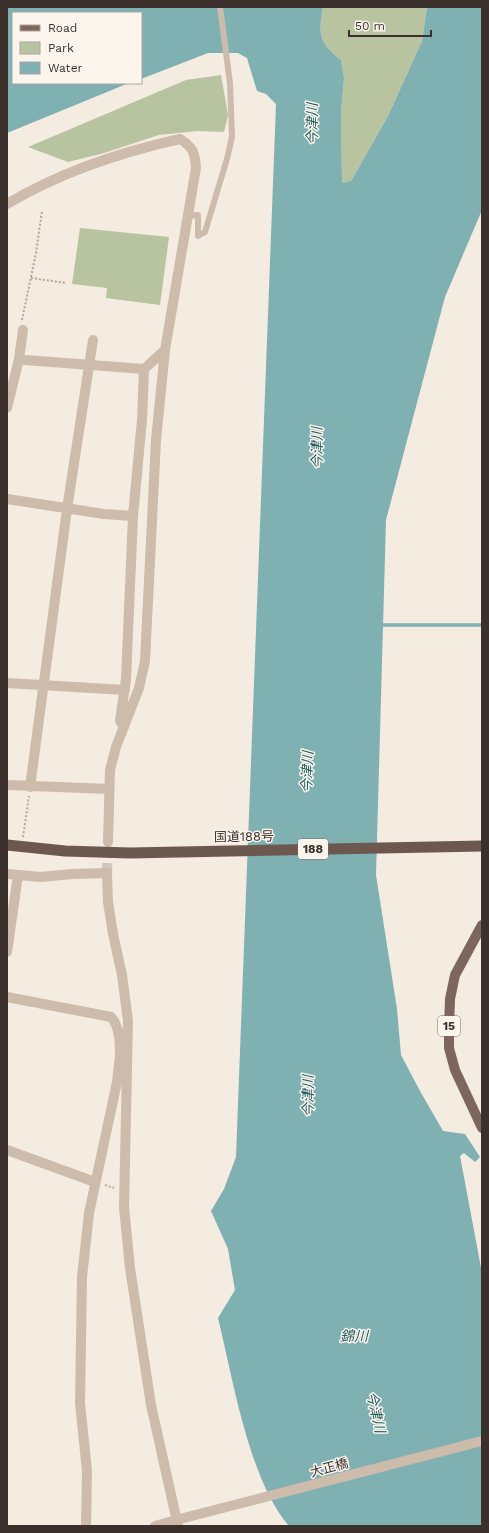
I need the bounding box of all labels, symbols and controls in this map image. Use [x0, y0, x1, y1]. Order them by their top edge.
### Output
legend [12, 12, 142, 84]
scale bar [349, 12, 431, 38]
text: 50 m [355, 19, 385, 33]
text: Road [48, 21, 77, 35]
text: Park [48, 41, 74, 55]
text: Water [48, 61, 83, 75]
water label: 今津川 [304, 101, 320, 145]
water label: 今津川 [309, 425, 325, 469]
water label: 今津川 [298, 749, 316, 793]
street label: 国道188号 [214, 828, 274, 845]
road number: 188 [298, 839, 328, 859]
road number: 15 [438, 1016, 460, 1036]
water label: 今津川 [300, 1073, 316, 1117]
water label: 錦川 [340, 1328, 370, 1344]
water label: 今津川 [363, 1390, 389, 1436]
street label: 大正橋 [308, 1455, 350, 1480]

